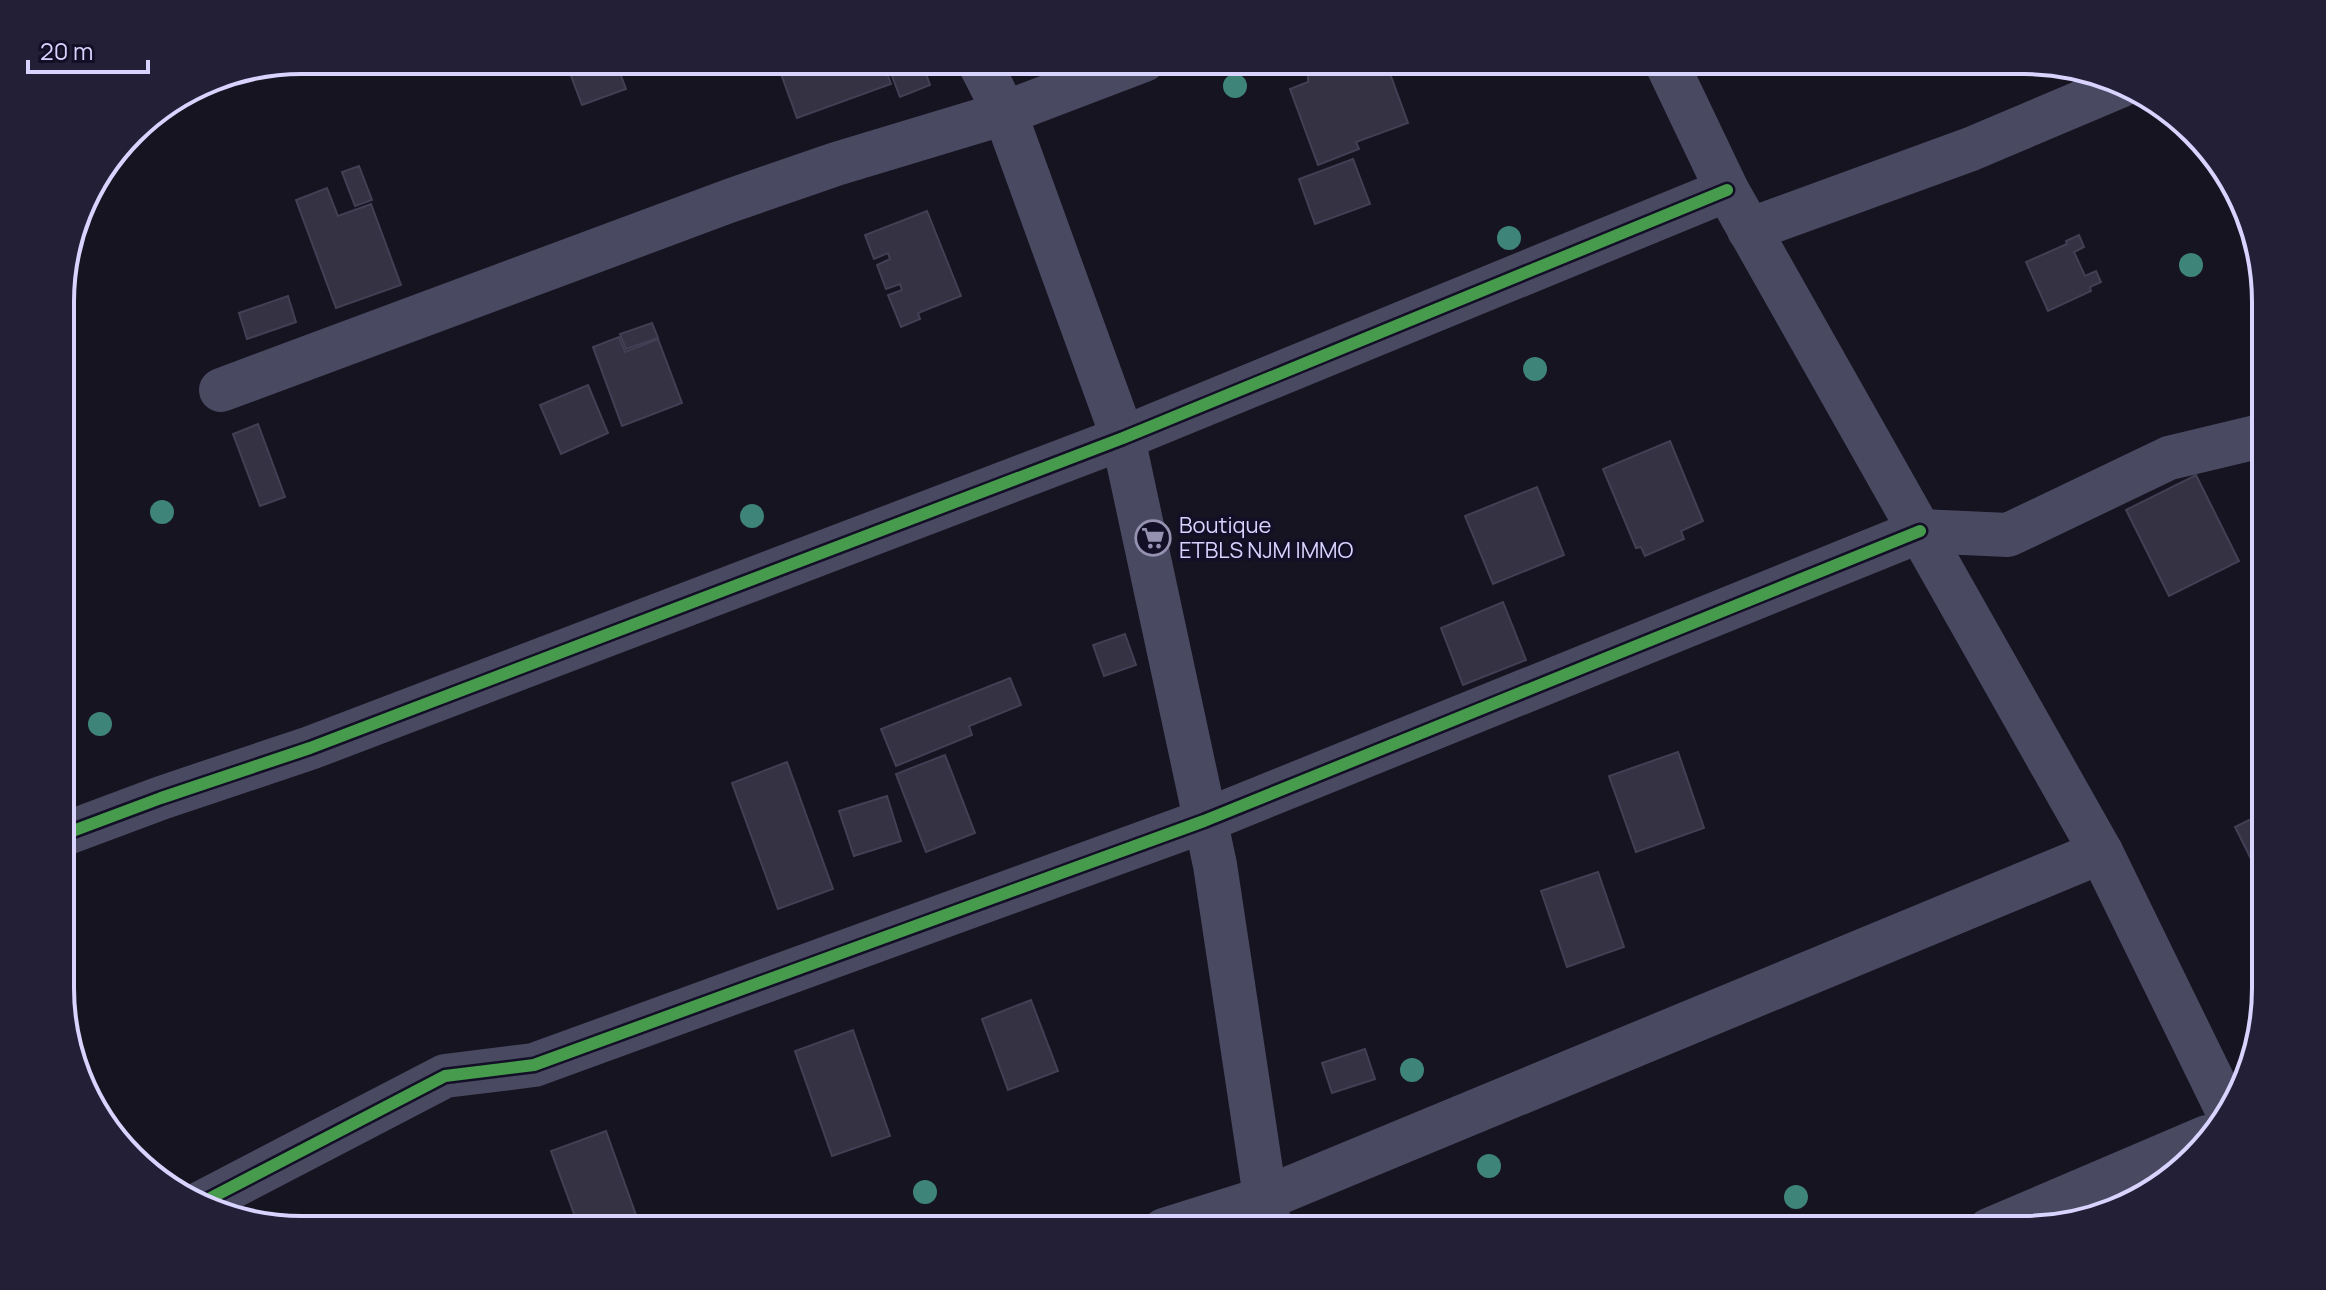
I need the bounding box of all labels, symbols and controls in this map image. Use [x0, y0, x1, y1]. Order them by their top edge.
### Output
scale bar [28, 24, 148, 74]
text: 20 m [40, 34, 93, 67]
place label: Boutique ETBLS NJM IMMO [1179, 510, 1354, 565]
supermarket icon: Boutique ETBLS NJM IMMO [1134, 519, 1172, 557]

